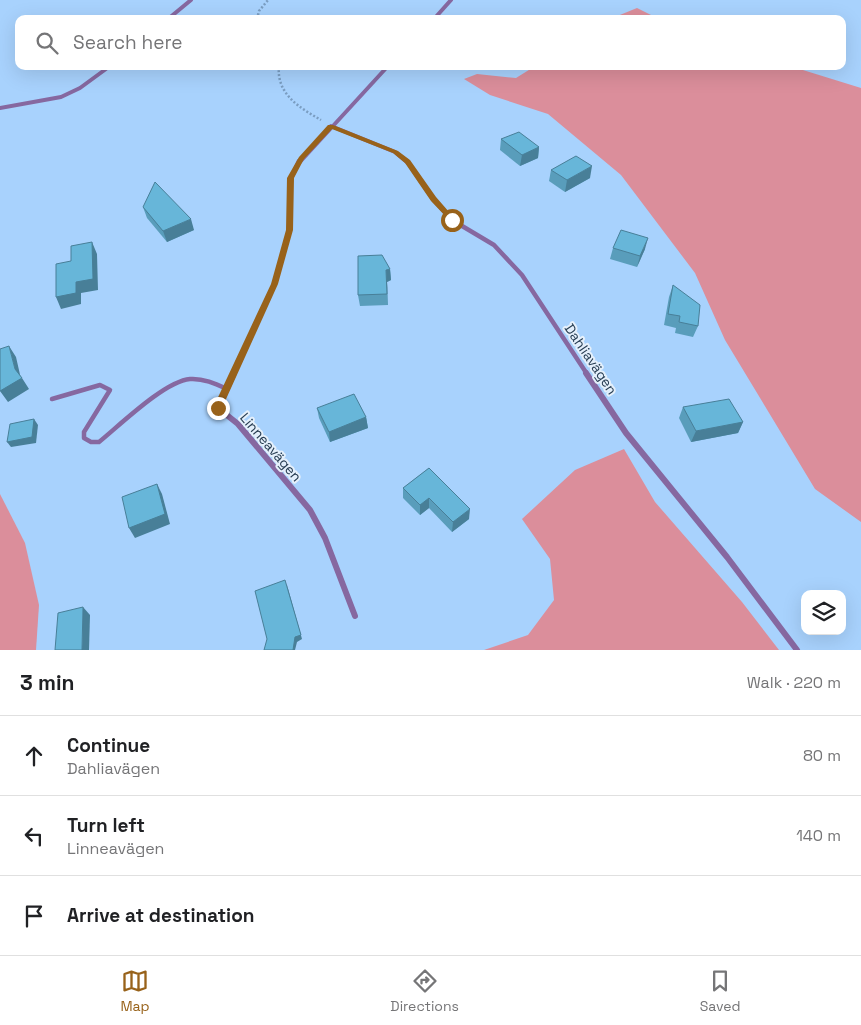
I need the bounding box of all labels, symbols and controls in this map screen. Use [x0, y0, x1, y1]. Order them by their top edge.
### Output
search box [15, 15, 846, 70]
icon: search [33, 29, 61, 57]
text: Search here [73, 30, 183, 55]
route start [441, 209, 464, 232]
street label: Dahliavägen [561, 320, 621, 398]
route end [207, 397, 230, 420]
street label: Linneavägen [236, 409, 306, 485]
map controls [801, 590, 846, 635]
button: layers [801, 590, 846, 635]
text: 3 min [20, 669, 75, 696]
text: Walk · 220 m [747, 672, 841, 693]
text: Continue [67, 733, 150, 758]
icon: ahead [20, 742, 48, 770]
text: 80 m [803, 745, 841, 766]
text: Dahliavägen [67, 758, 160, 779]
text: Turn left [67, 813, 145, 838]
icon: left [20, 822, 48, 850]
text: 140 m [796, 825, 841, 846]
text: Linneavägen [67, 838, 164, 859]
icon: arrive [20, 902, 48, 930]
text: Arrive at destination [67, 903, 255, 928]
tab: Map [120, 967, 150, 1015]
tab: Directions [390, 967, 459, 1015]
tab: Saved [700, 967, 741, 1015]

